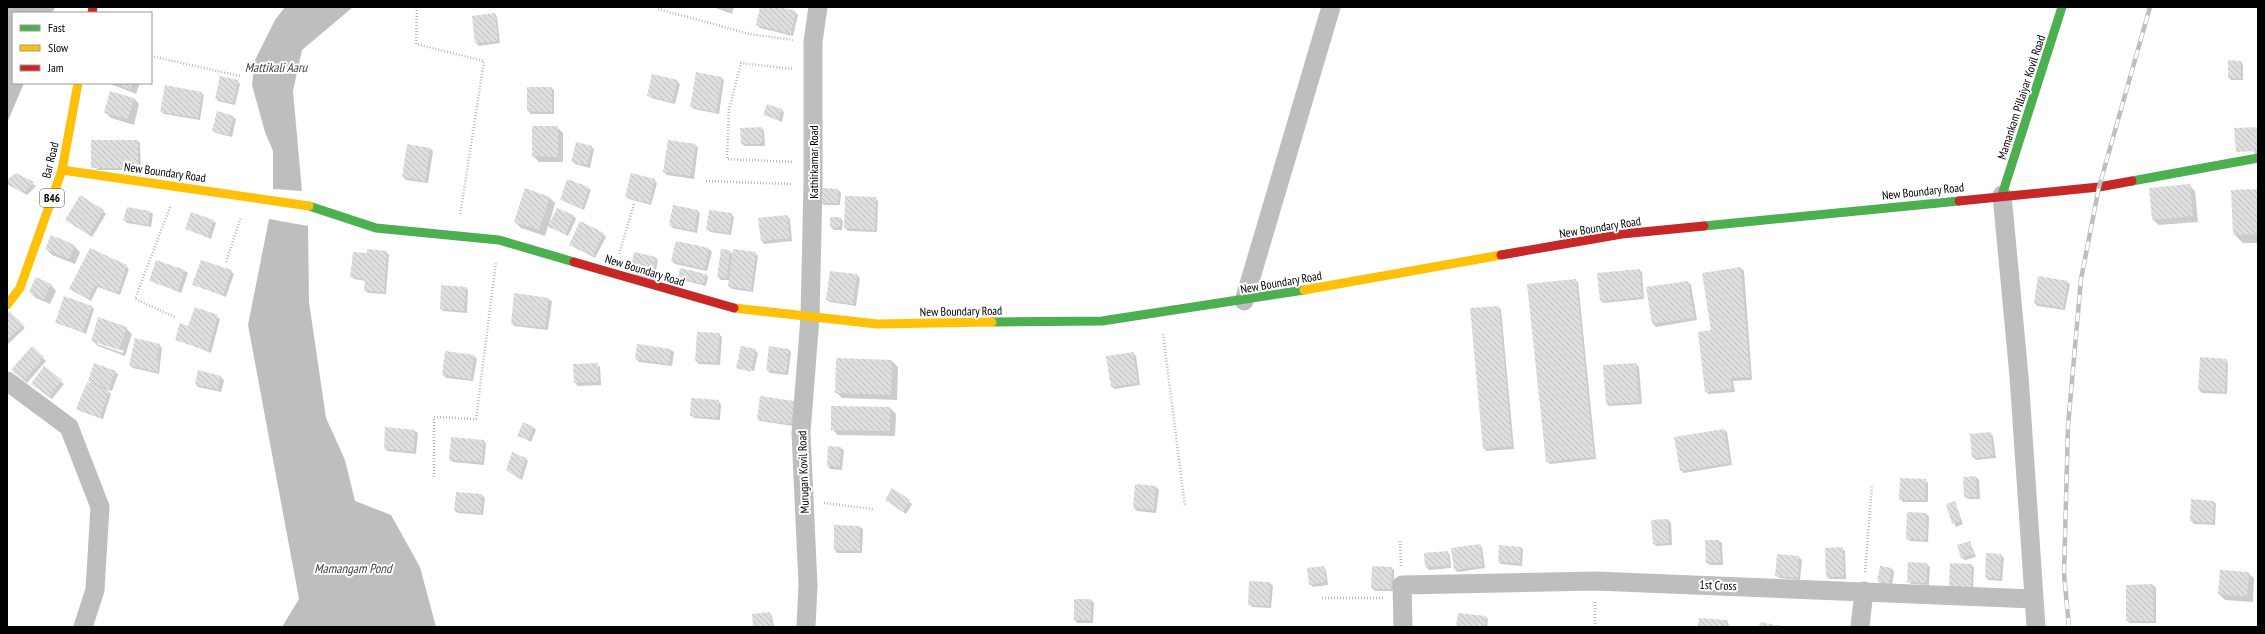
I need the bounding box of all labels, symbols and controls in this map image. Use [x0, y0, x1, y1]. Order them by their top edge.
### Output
legend [12, 12, 152, 84]
text: Fast [48, 20, 66, 35]
street label: Mamankam Pillaiyar Kovil Road [1994, 33, 2048, 161]
text: Slow [48, 40, 69, 55]
water label: Mattikali Aaru [245, 59, 309, 76]
text: Jam [47, 60, 64, 75]
street label: Kathirkamar Road [806, 125, 821, 199]
street label: Bar Road [38, 140, 62, 180]
street label: New Boundary Road [123, 159, 207, 185]
street label: New Boundary Road [1881, 179, 1965, 203]
road number: B46 [40, 189, 64, 207]
street label: New Boundary Road [1558, 213, 1642, 241]
street label: New Boundary Road [603, 251, 687, 289]
street label: New Boundary Road [1239, 267, 1323, 297]
street label: New Boundary Road [920, 303, 1002, 319]
street label: Murugan Kovil Road [794, 430, 812, 514]
water label: Mamangam Pond [314, 560, 394, 577]
street label: 1st Cross [1699, 577, 1737, 593]

